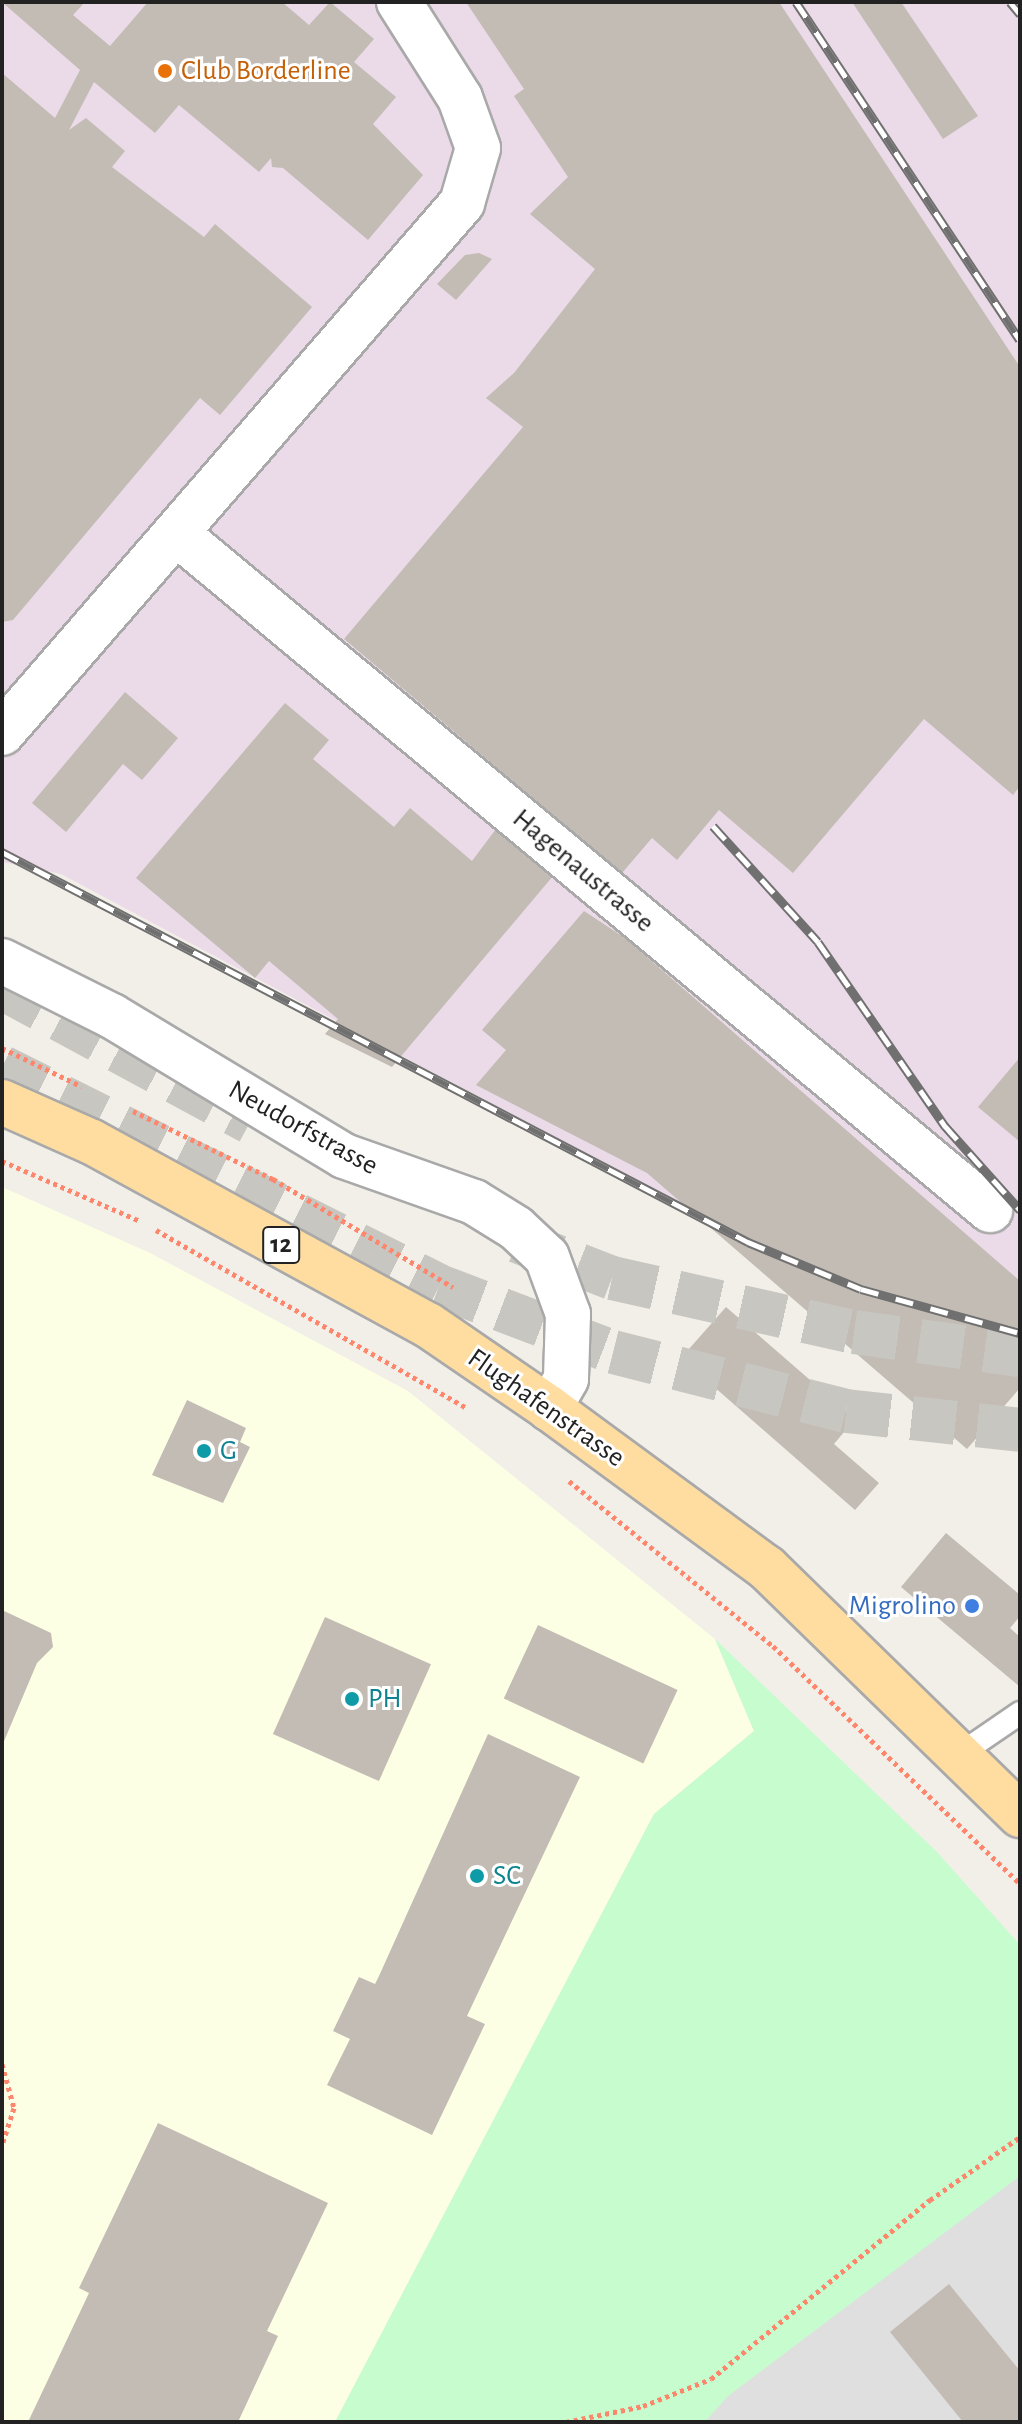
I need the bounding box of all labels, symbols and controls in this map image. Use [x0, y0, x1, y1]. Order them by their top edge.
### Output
place label: Club Borderline [181, 54, 351, 88]
marker: Club Borderline [156, 62, 174, 80]
street label: Hagenaustrasse [505, 802, 661, 940]
street label: Neudorfstrasse [222, 1073, 384, 1183]
road number: 12 [261, 1223, 301, 1267]
street label: Flughafenstrasse [461, 1341, 631, 1475]
place label: G [220, 1434, 237, 1468]
marker: G [195, 1442, 213, 1460]
place label: Migrolino [849, 1589, 956, 1623]
marker: Migrolino [963, 1597, 981, 1615]
place label: PH [368, 1682, 402, 1716]
marker: PH [343, 1690, 361, 1708]
place label: SC [493, 1859, 521, 1893]
marker: SC [468, 1867, 486, 1885]

